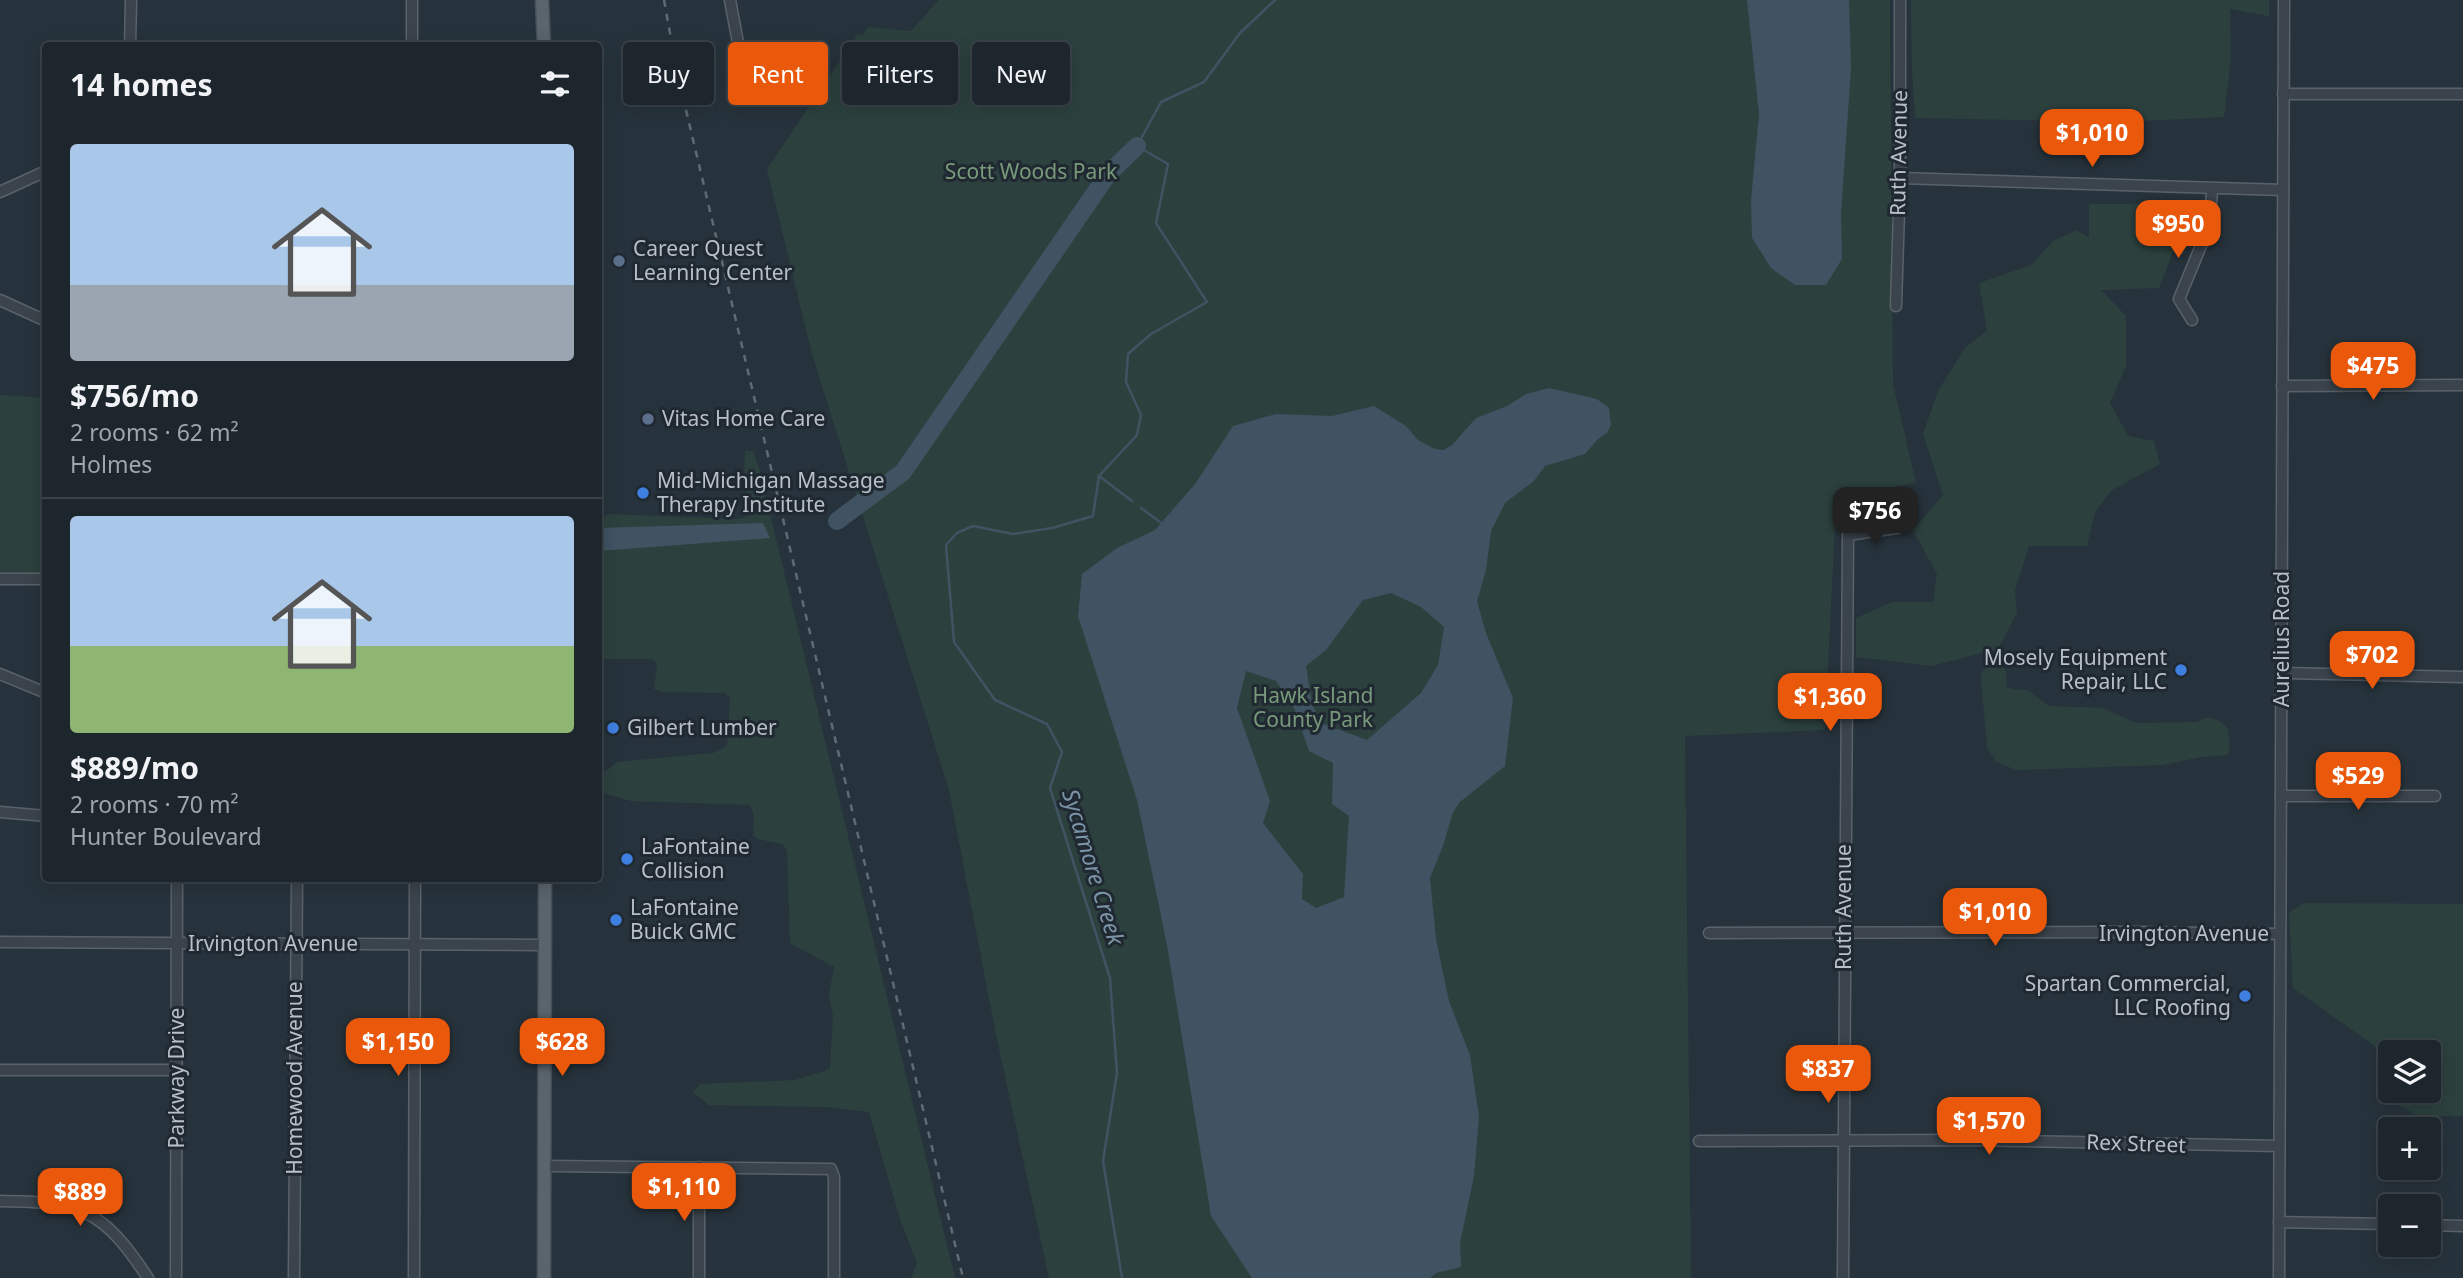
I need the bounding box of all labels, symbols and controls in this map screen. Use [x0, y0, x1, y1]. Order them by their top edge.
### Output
chip: Buy [623, 42, 714, 105]
chip: Rent [728, 42, 828, 105]
chip: Filters [842, 42, 958, 105]
chip: New [972, 42, 1070, 105]
text: 14 homes [70, 64, 213, 105]
icon: filters [536, 65, 574, 103]
street label: Ruth Avenue [1883, 90, 1913, 216]
pin: $1,010 [2035, 110, 2149, 169]
text: $1,010 [2056, 116, 2128, 148]
park label: Scott Woods Park [945, 157, 1118, 185]
icon: home [259, 189, 385, 315]
pin: $950 [2137, 201, 2219, 260]
text: $950 [2152, 207, 2204, 239]
place label: Career Quest Learning Center [633, 234, 793, 286]
marker: Career Quest Learning Center [611, 253, 627, 269]
pin: $475 [2332, 342, 2414, 402]
text: $475 [2347, 349, 2399, 381]
text: $756/mo [70, 375, 199, 416]
place label: Vitas Home Care [662, 404, 825, 432]
marker: Vitas Home Care [640, 411, 656, 427]
text: 2 rooms · 62 m² [70, 416, 239, 448]
text: Holmes [70, 448, 152, 480]
place label: Mid-Michigan Massage Therapy Institute [657, 466, 885, 518]
marker: Mid-Michigan Massage Therapy Institute [635, 485, 651, 501]
pin: $756 [1834, 488, 1916, 547]
text: $756 [1849, 494, 1901, 526]
icon: home [259, 561, 385, 687]
street label: Aurelius Road [2267, 571, 2295, 707]
pin: $702 [2331, 632, 2413, 691]
text: $702 [2346, 638, 2398, 670]
place label: Mosely Equipment Repair, LLC [1984, 643, 2167, 695]
marker: Mosely Equipment Repair, LLC [2173, 662, 2189, 678]
pin: $1,360 [1773, 674, 1887, 733]
text: $1,360 [1794, 680, 1866, 712]
park label: Hawk Island County Park [1253, 681, 1374, 733]
place label: Gilbert Lumber [627, 713, 777, 741]
marker: Gilbert Lumber [605, 720, 621, 736]
text: $889/mo [70, 747, 199, 788]
pin: $529 [2317, 752, 2399, 812]
text: $529 [2332, 759, 2384, 791]
water label: Sycamore Creek [1055, 785, 1133, 950]
text: 2 rooms · 70 m² [70, 788, 239, 820]
text: Hunter Boulevard [70, 820, 262, 852]
place label: LaFontaine Collision [641, 832, 750, 884]
street label: Ruth Avenue [1829, 844, 1857, 970]
marker: LaFontaine Collision [619, 851, 635, 867]
pin: $1,010 [1938, 888, 2052, 948]
place label: LaFontaine Buick GMC [630, 893, 739, 945]
text: $1,010 [1959, 895, 2031, 927]
marker: LaFontaine Buick GMC [608, 912, 624, 928]
street label: Irvington Avenue [2099, 919, 2269, 947]
street label: Irvington Avenue [188, 929, 358, 957]
place label: Spartan Commercial, LLC Roofing [2025, 969, 2231, 1021]
street label: Homewood Avenue [280, 981, 308, 1175]
marker: Spartan Commercial, LLC Roofing [2237, 988, 2253, 1004]
street label: Parkway Drive [162, 1008, 190, 1148]
pin: $1,150 [341, 1018, 455, 1078]
pin: $628 [521, 1018, 603, 1078]
text: $1,150 [362, 1025, 434, 1057]
text: $628 [536, 1025, 588, 1057]
map controls [2378, 1040, 2441, 1257]
button: layers [2378, 1040, 2441, 1103]
pin: $837 [1787, 1046, 1869, 1105]
text: $837 [1802, 1052, 1854, 1084]
pin: $1,570 [1932, 1098, 2046, 1157]
text: $1,570 [1953, 1104, 2025, 1136]
button: + [2378, 1117, 2441, 1180]
street label: Rex Street [2086, 1127, 2187, 1159]
pin: $1,110 [627, 1164, 741, 1223]
pin: $889 [39, 1168, 121, 1228]
text: $1,110 [648, 1170, 720, 1202]
text: $889 [54, 1175, 106, 1207]
button: − [2378, 1194, 2441, 1257]

